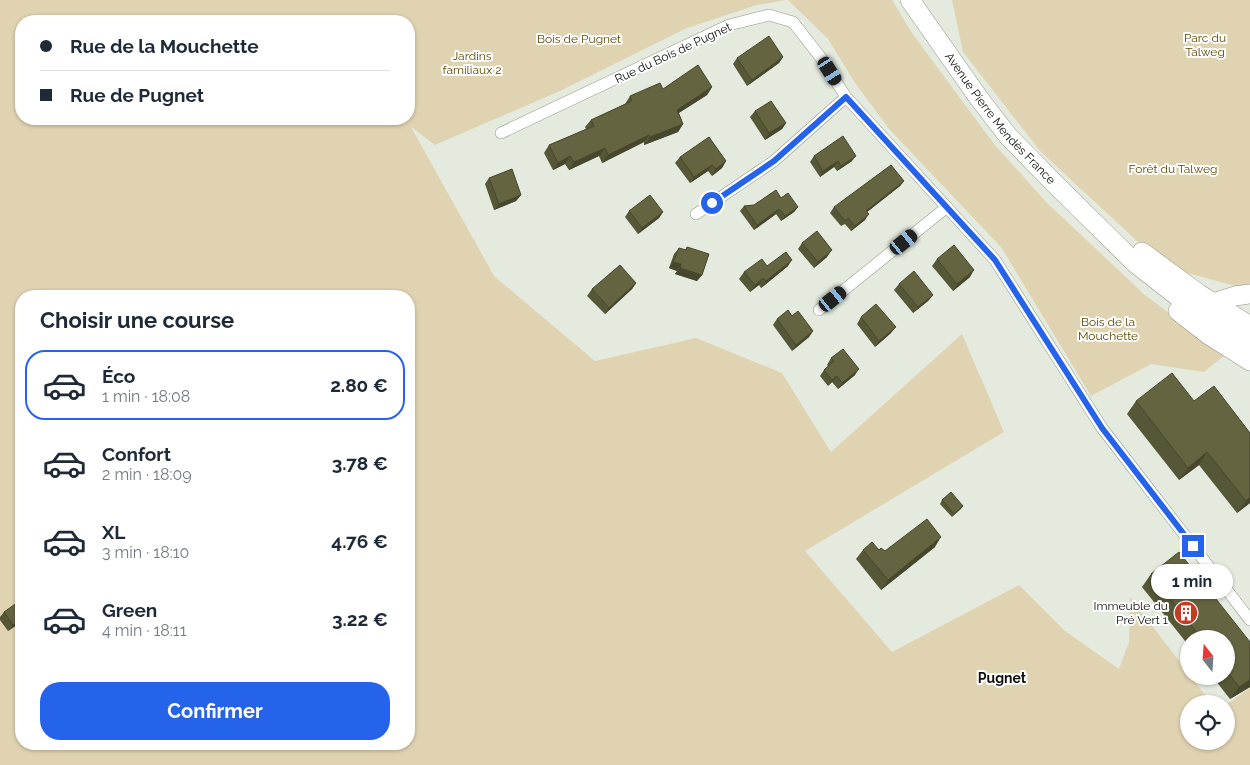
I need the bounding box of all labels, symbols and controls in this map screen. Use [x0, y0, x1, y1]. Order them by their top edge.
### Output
street label: Rue du Bois de Pugnet [613, 20, 733, 86]
park label: Parc du Talweg [1184, 31, 1226, 59]
park label: Bois de Pugnet [537, 32, 621, 46]
text: Rue de la Mouchette [70, 35, 259, 57]
park label: Jardins familiaux 2 [442, 49, 502, 77]
street label: Avenue Pierre Mendès France [942, 50, 1058, 187]
car [815, 54, 844, 88]
text: Rue de Pugnet [70, 84, 204, 106]
park label: Forêt du Talweg [1129, 162, 1217, 176]
route start [701, 192, 723, 214]
car [887, 227, 920, 257]
car [816, 284, 849, 314]
text: Choisir une course [40, 307, 234, 333]
park label: Bois de la Mouchette [1078, 315, 1138, 343]
icon: car [42, 363, 87, 408]
text: Éco [102, 365, 135, 387]
text: 2.80 € [330, 374, 388, 396]
text: 1 min · 18:08 [102, 387, 190, 406]
icon: car [42, 441, 87, 486]
text: Confort [102, 443, 171, 465]
text: 3.78 € [332, 452, 388, 474]
text: 2 min · 18:09 [102, 465, 192, 484]
icon: car [42, 519, 87, 564]
text: XL [102, 521, 125, 543]
text: 4.76 € [331, 530, 388, 552]
route end [1182, 535, 1204, 557]
text: 3 min · 18:10 [102, 543, 189, 562]
callout: 1 min [1152, 564, 1234, 598]
text: 1 min [1172, 572, 1212, 591]
icon: car [42, 597, 87, 642]
text: Green [102, 599, 157, 621]
place label: Immeuble du Pré Vert 1 [1093, 599, 1168, 627]
building icon: Immeuble du Pré Vert 1 [1173, 600, 1199, 626]
text: 3.22 € [332, 608, 388, 630]
text: 4 min · 18:11 [102, 621, 187, 640]
north arrow [1180, 630, 1235, 685]
map controls [1180, 630, 1235, 750]
district label: Pugnet [978, 670, 1027, 686]
button: Confirmer [40, 682, 390, 740]
button: locate [1180, 695, 1235, 750]

